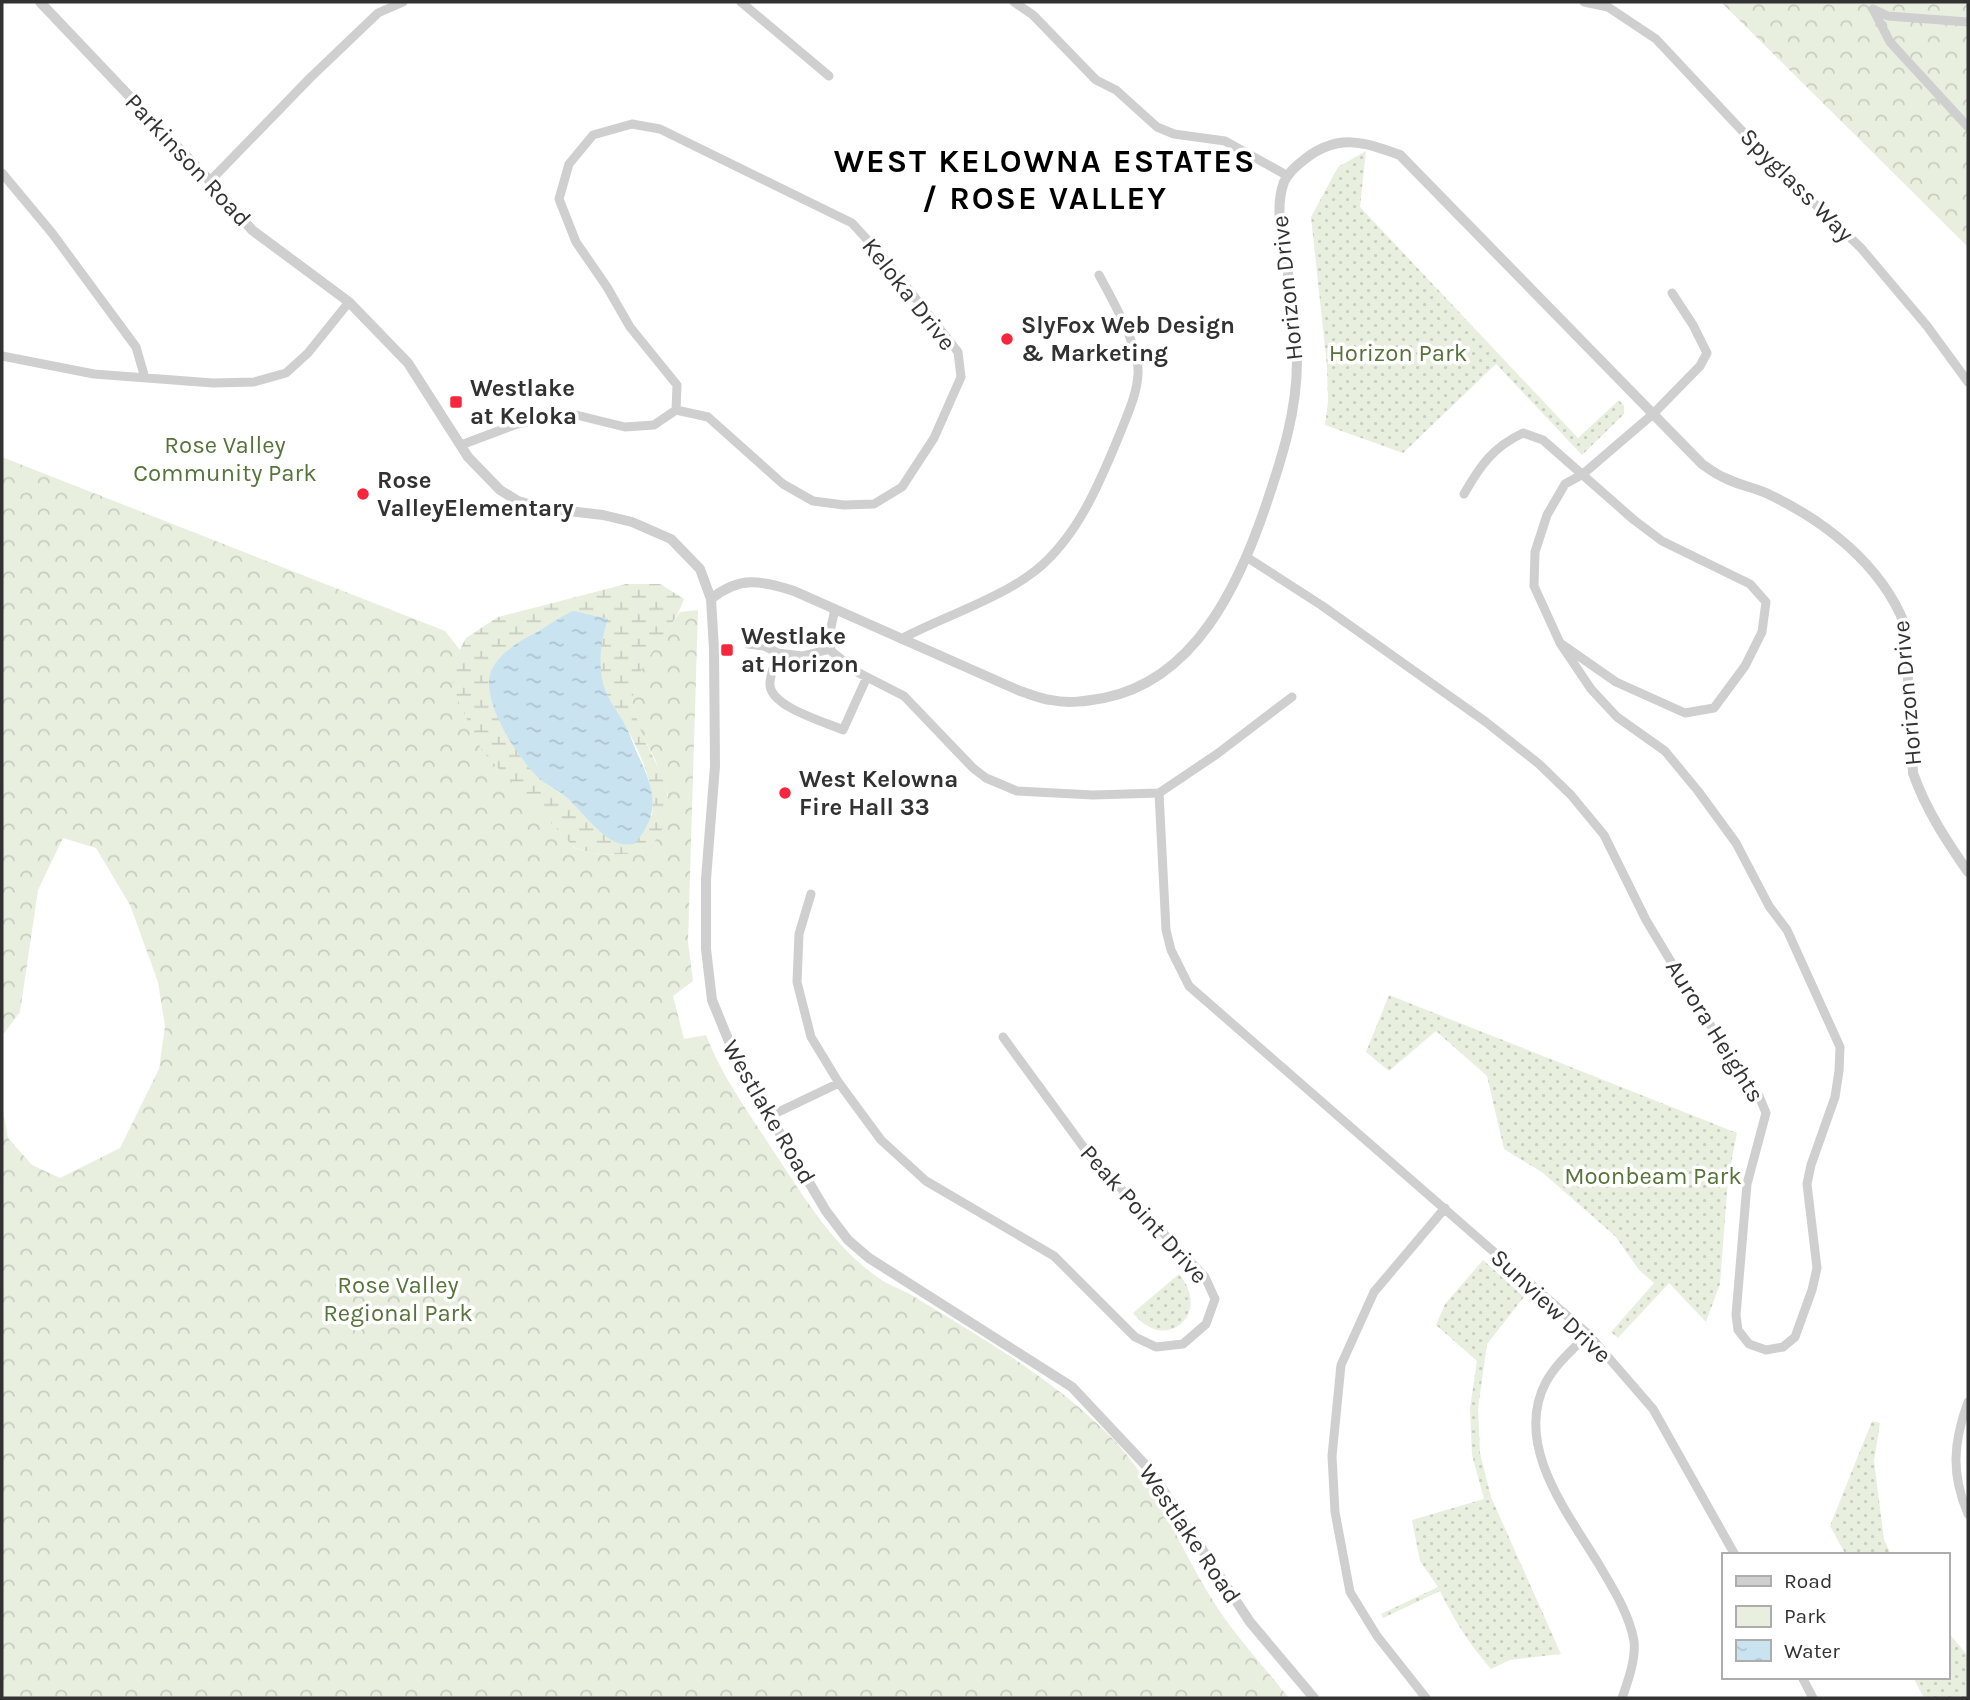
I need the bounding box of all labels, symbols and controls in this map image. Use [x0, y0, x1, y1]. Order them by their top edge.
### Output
street label: Parkinson Road [119, 88, 257, 232]
street label: Spyglass Way [1734, 122, 1860, 248]
district label: WEST KELOWNA ESTATES / ROSE VALLEY [834, 143, 1256, 217]
street label: Horizon Drive [1265, 214, 1309, 362]
street label: Keloka Drive [856, 232, 962, 356]
place label: SlyFox Web Design & Marketing [1021, 311, 1235, 367]
marker: SlyFox Web Design & Marketing [999, 331, 1015, 347]
park label: Horizon Park [1329, 339, 1467, 367]
place label: Westlake at Keloka [470, 374, 577, 430]
marker: Westlake at Keloka [448, 394, 464, 410]
park label: Rose Valley Community Park [133, 431, 317, 487]
place label: Rose ValleyElementary [377, 466, 574, 522]
marker: Rose ValleyElementary [355, 486, 371, 502]
street label: Horizon Drive [1887, 619, 1927, 767]
place label: Westlake at Horizon [741, 622, 859, 678]
marker: Westlake at Horizon [719, 642, 735, 658]
place label: West Kelowna Fire Hall 33 [799, 765, 958, 821]
marker: West Kelowna Fire Hall 33 [777, 785, 793, 801]
street label: Aurora Heights [1660, 955, 1770, 1107]
street label: Westlake Road [717, 1035, 821, 1189]
street label: Peak Point Drive [1074, 1139, 1214, 1289]
park label: Moonbeam Park [1564, 1162, 1742, 1190]
street label: Sunview Drive [1485, 1243, 1617, 1369]
park label: Rose Valley Regional Park [323, 1271, 473, 1327]
street label: Westlake Road [1133, 1459, 1247, 1609]
legend [1722, 1553, 1949, 1679]
text: Road [1784, 1569, 1832, 1593]
text: Park [1784, 1604, 1827, 1628]
text: Water [1784, 1639, 1840, 1663]

